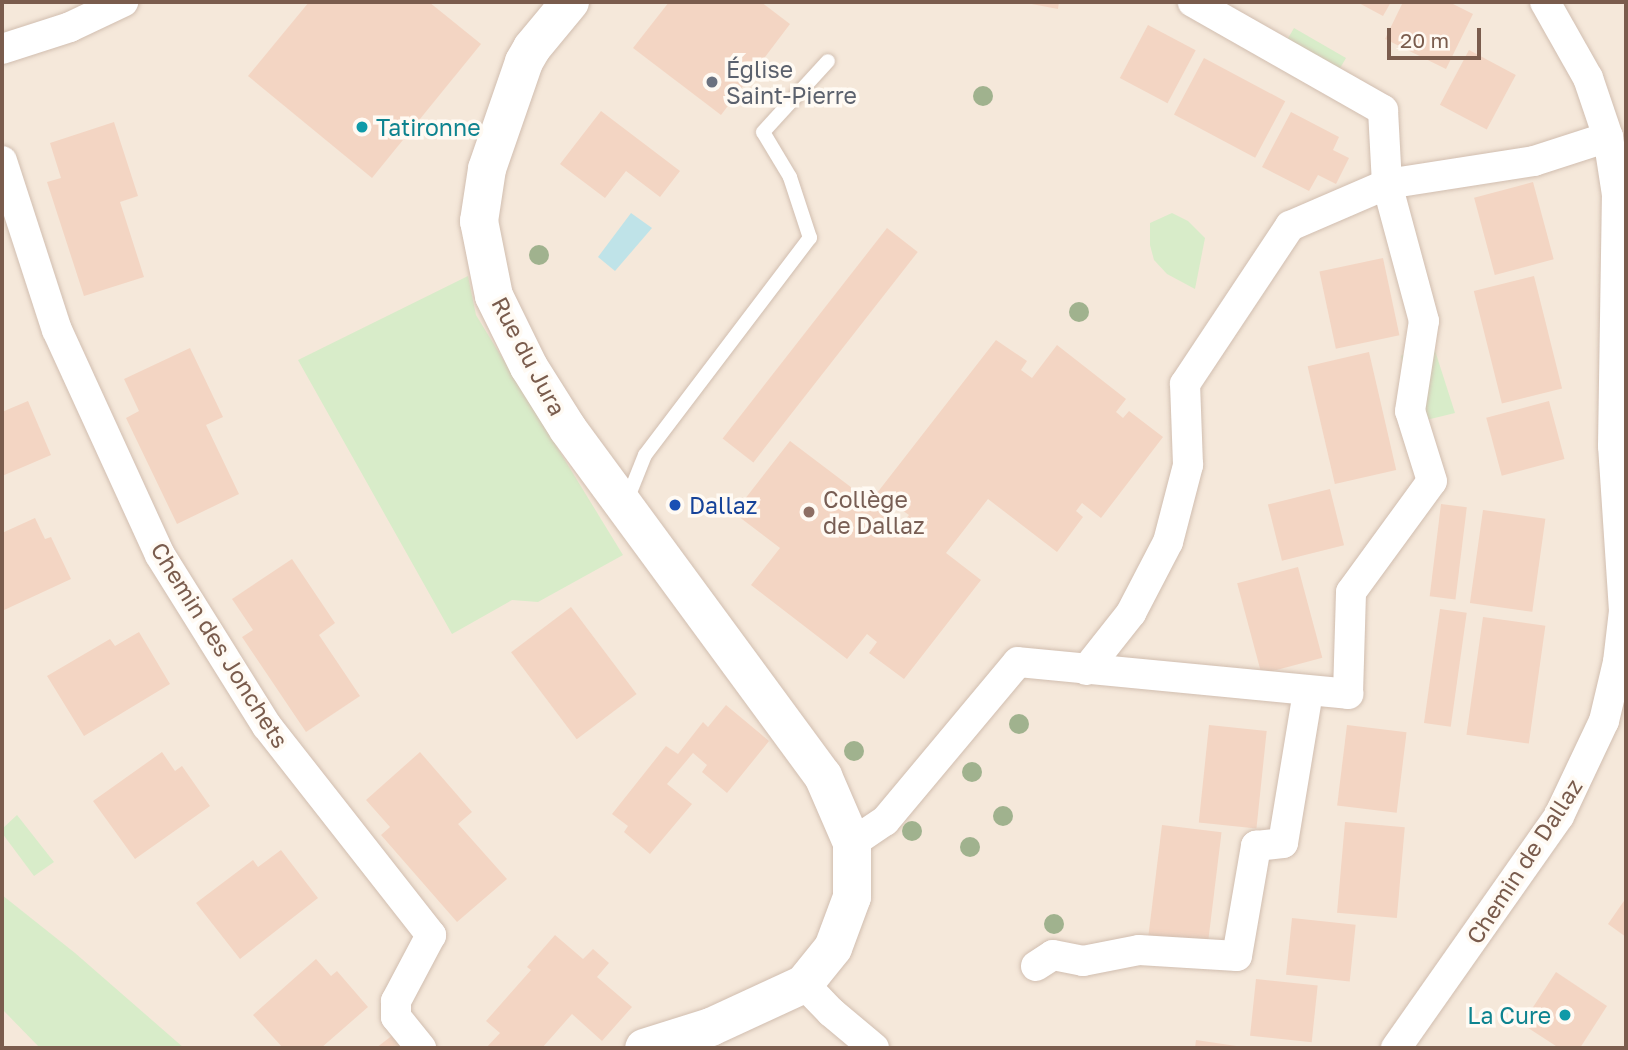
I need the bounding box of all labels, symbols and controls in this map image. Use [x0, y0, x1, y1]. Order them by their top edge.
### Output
scale bar [1390, 14, 1484, 58]
text: 20 m [1400, 27, 1449, 53]
place label: Église Saint-Pierre [726, 55, 857, 109]
marker: Église Saint-Pierre [704, 74, 720, 90]
place label: Tatironne [376, 113, 480, 141]
marker: Tatironne [354, 119, 370, 135]
street label: Rue du Jura [486, 292, 572, 420]
place label: Collège de Dallaz [823, 485, 925, 539]
place label: Dallaz [689, 491, 758, 519]
marker: Dallaz [667, 497, 683, 513]
marker: Collège de Dallaz [801, 504, 817, 520]
street label: Chemin des Jonchets [145, 537, 295, 753]
street label: Chemin de Dallaz [1460, 773, 1588, 949]
place label: La Cure [1467, 1001, 1551, 1029]
marker: La Cure [1557, 1007, 1573, 1023]

